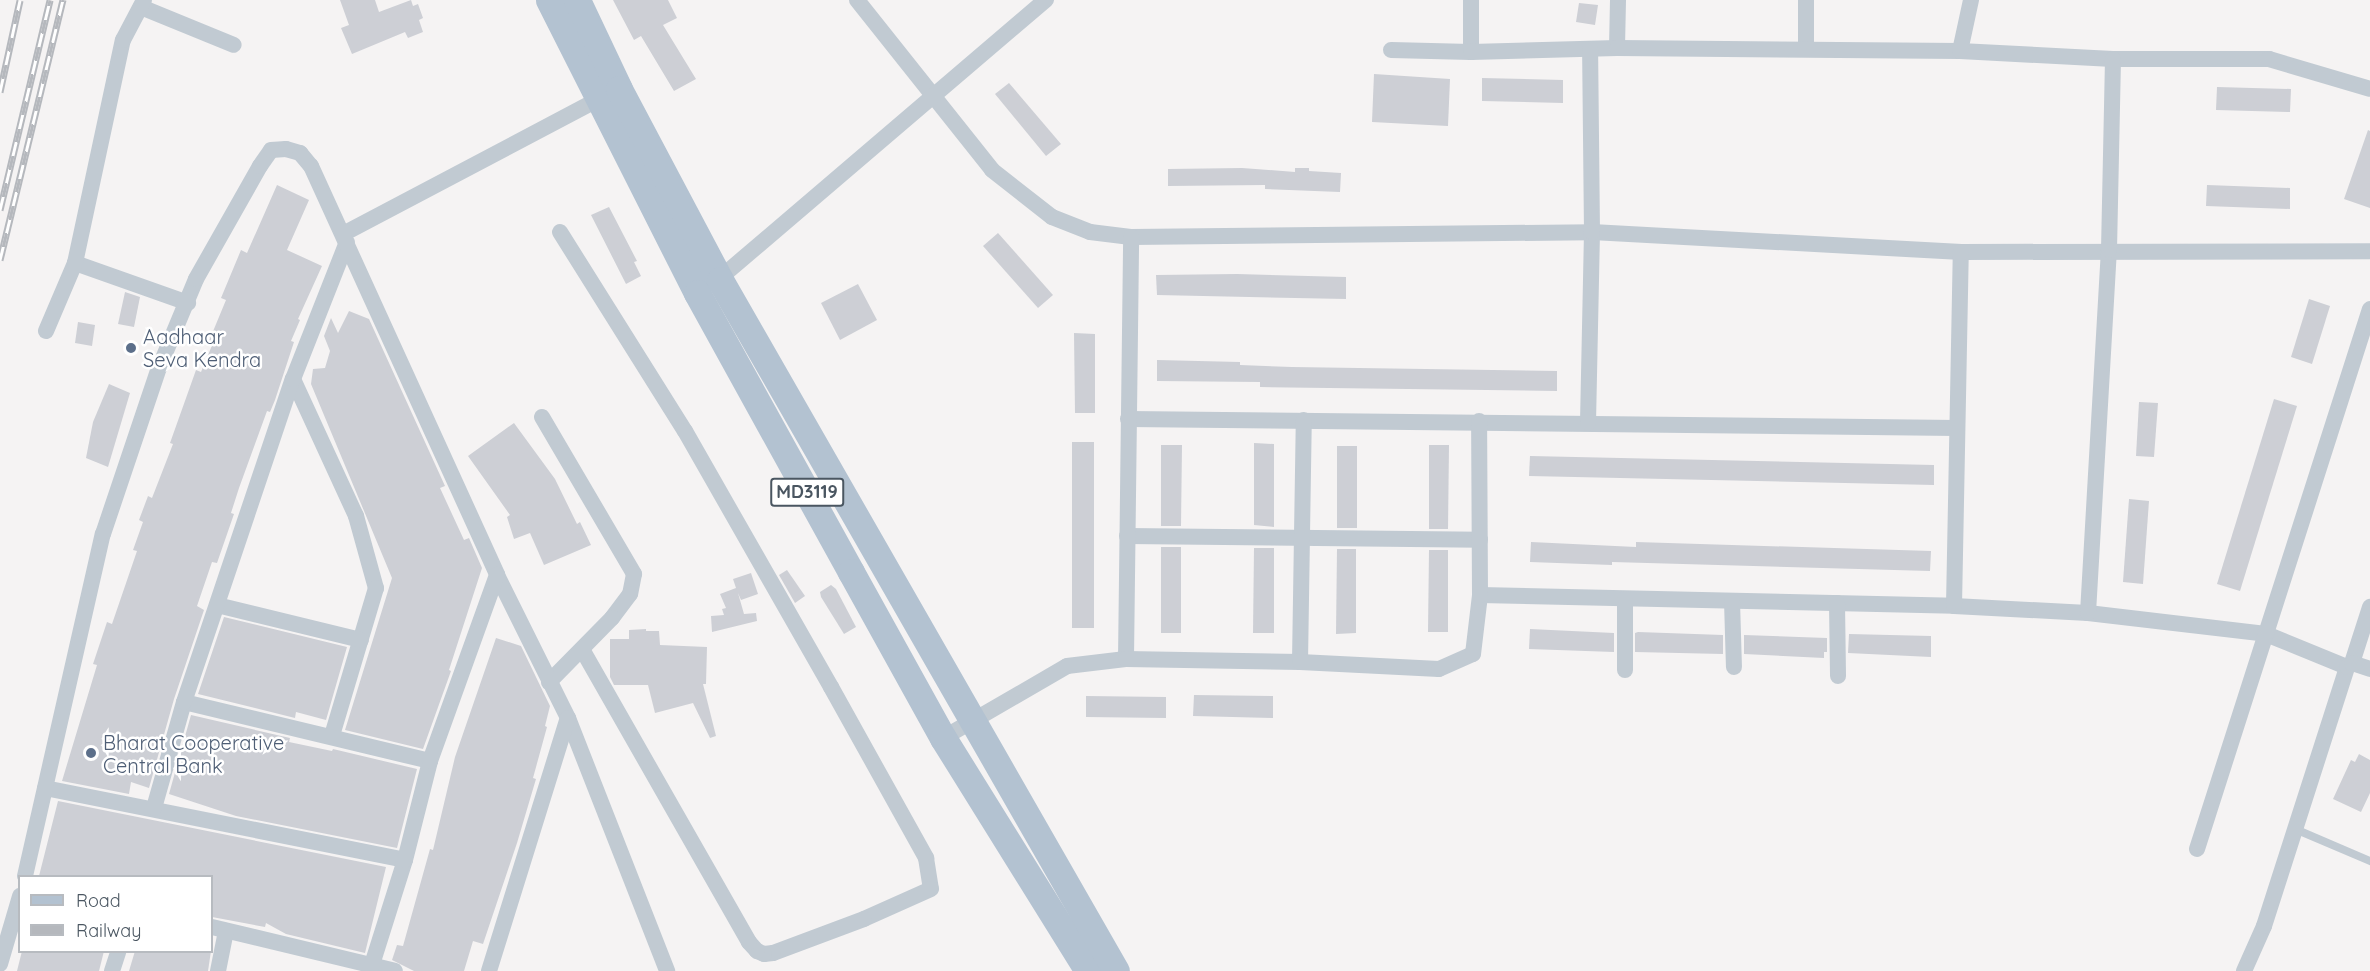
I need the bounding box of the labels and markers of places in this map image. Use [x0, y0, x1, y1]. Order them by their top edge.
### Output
place label: Aadhaar Seva Kendra [143, 324, 261, 371]
marker: Aadhaar Seva Kendra [124, 341, 138, 355]
place label: Bharat Cooperative Central Bank [103, 730, 284, 777]
marker: Bharat Cooperative Central Bank [84, 746, 98, 760]

